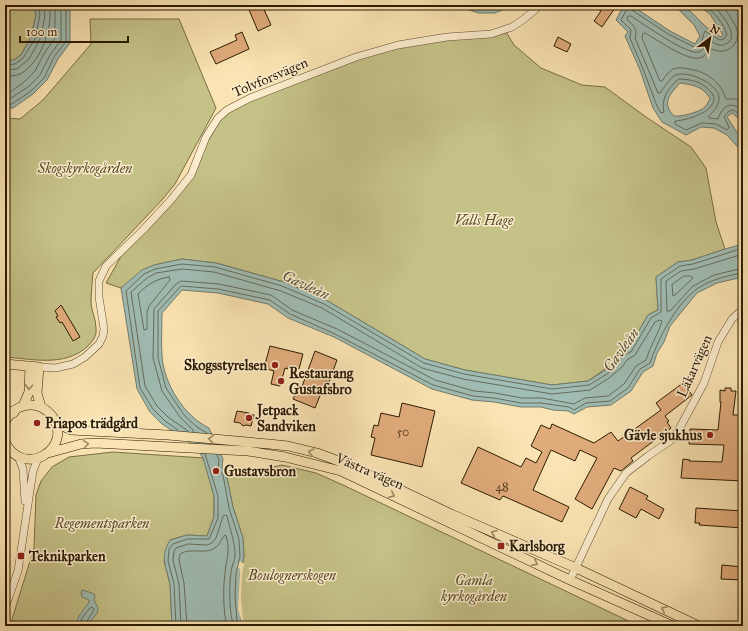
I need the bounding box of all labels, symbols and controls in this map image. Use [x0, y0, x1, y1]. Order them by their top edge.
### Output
scale bar [20, 18, 128, 44]
north arrow [690, 18, 730, 58]
text: N [708, 22, 723, 38]
text: 100 m [26, 25, 57, 39]
street label: Tolvforsvägen [230, 54, 311, 101]
park label: Skogskyrkogården [37, 160, 133, 177]
park label: Valls Hage [455, 212, 514, 229]
water label: Gavleån [280, 266, 333, 304]
water label: Gavleån [599, 324, 643, 375]
street label: Läkarvägen [673, 332, 716, 400]
place label: Skogsstyrelsen [184, 357, 267, 375]
marker: Skogsstyrelsen [270, 360, 280, 370]
place label: Restaurang Gustafsbro [289, 365, 354, 398]
marker: Restaurang Gustafsbro [276, 376, 286, 386]
one-way arrow [25, 384, 34, 390]
place label: Jetpack Sandviken [255, 402, 316, 435]
marker: Jetpack Sandviken [244, 413, 254, 423]
place label: Priapos trädgård [45, 415, 139, 433]
marker: Priapos trädgård [32, 418, 42, 428]
house number: 50 [397, 425, 409, 439]
place label: Gävle sjukhus [624, 427, 702, 445]
marker: Gävle sjukhus [705, 430, 715, 440]
one-way arrow [208, 435, 214, 444]
one-way arrow [82, 440, 89, 449]
one-way arrow [308, 448, 315, 457]
street label: Västra vägen [332, 449, 407, 494]
place label: Gustavsbron [224, 463, 296, 480]
marker: Gustavsbron [211, 466, 221, 476]
house number: 48 [495, 480, 509, 494]
one-way arrow [388, 490, 395, 498]
park label: Regementsparken [54, 515, 150, 533]
one-way arrow [491, 530, 499, 538]
place label: Karlsborg [509, 538, 565, 556]
marker: Karlsborg [496, 541, 506, 551]
place label: Teknikparken [28, 548, 106, 566]
marker: Teknikparken [16, 551, 26, 561]
one-way arrow [530, 558, 538, 566]
park label: Boulognerskogen [247, 567, 337, 584]
park label: Gamla kyrkogården [440, 572, 508, 605]
one-way arrow [660, 606, 668, 614]

